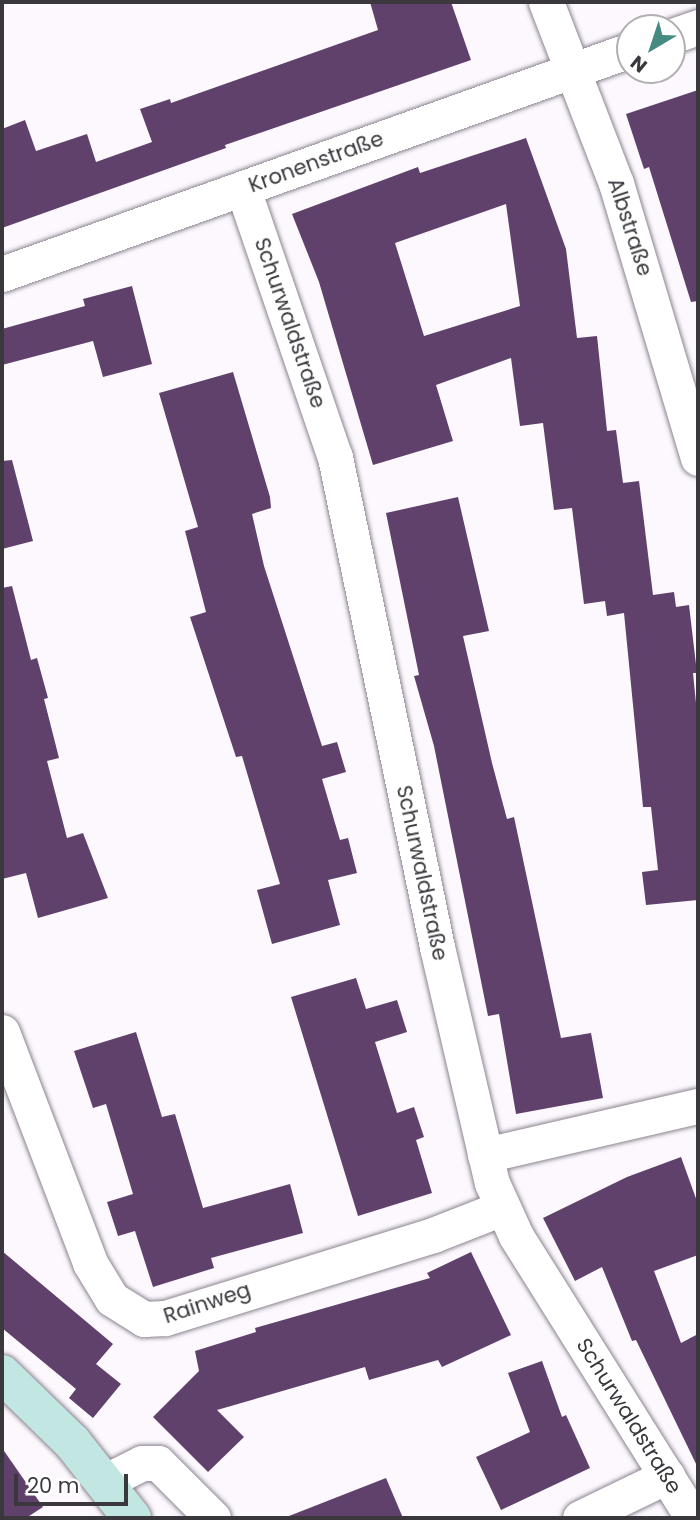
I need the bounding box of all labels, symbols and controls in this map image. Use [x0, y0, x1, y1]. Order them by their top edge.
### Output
north arrow [616, 14, 686, 84]
text: N [625, 49, 653, 79]
street label: Kronenstraße [245, 126, 387, 198]
street label: Albstraße [602, 175, 658, 279]
street label: Schurwaldstraße [249, 235, 331, 411]
street label: Schurwaldstraße [391, 783, 453, 963]
street label: Rainweg [160, 1277, 254, 1329]
street label: Schurwaldstraße [571, 1334, 687, 1498]
scale bar [18, 1460, 131, 1504]
text: 20 m [27, 1471, 80, 1500]

